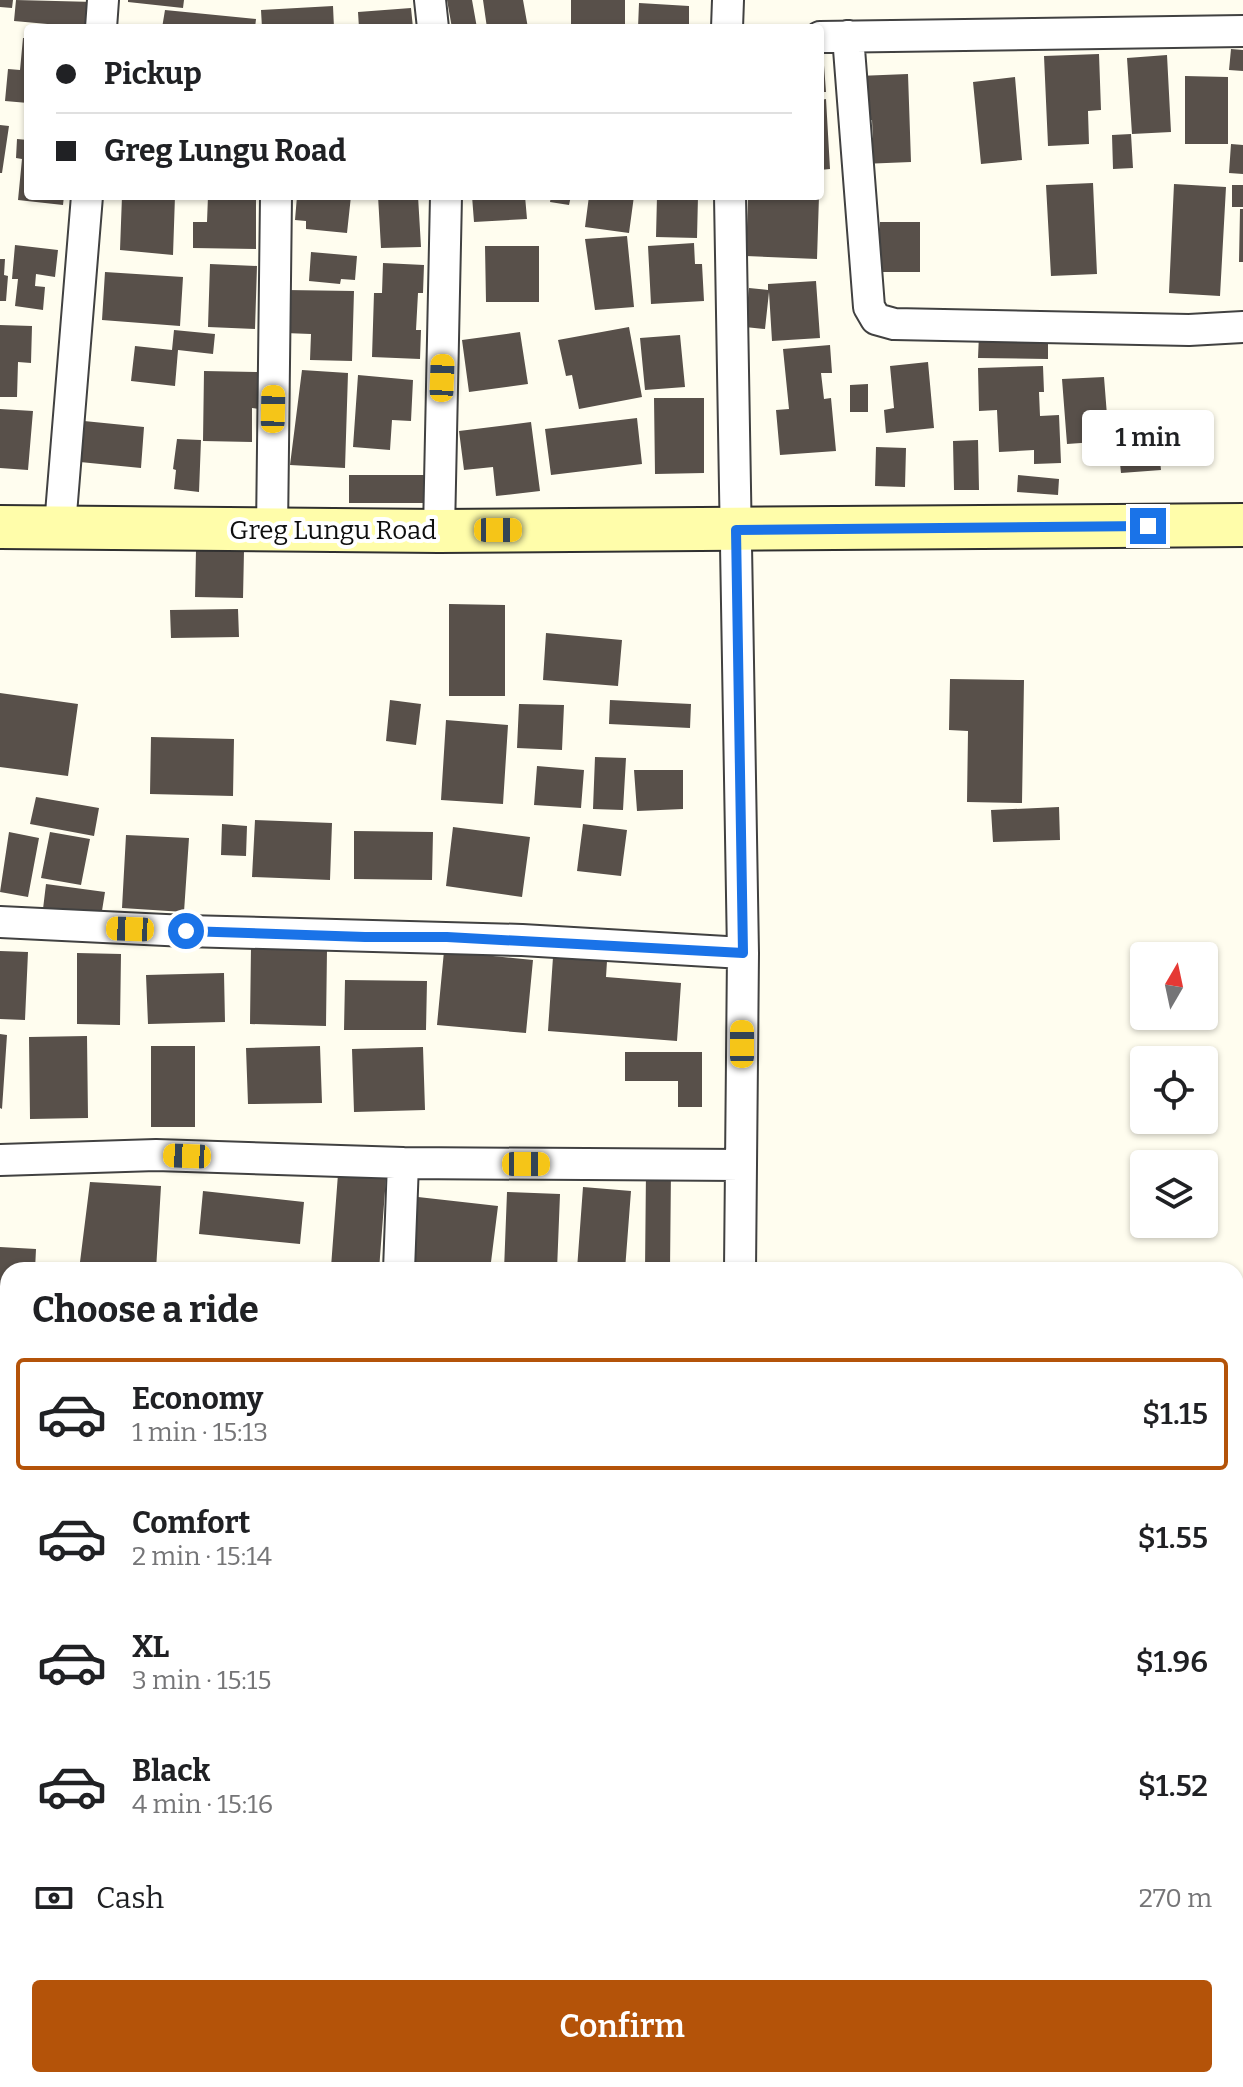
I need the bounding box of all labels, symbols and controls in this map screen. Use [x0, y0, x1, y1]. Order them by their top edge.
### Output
text: Pickup [104, 56, 202, 92]
text: Greg Lungu Road [104, 133, 346, 169]
car [429, 354, 455, 402]
car [261, 385, 285, 433]
callout: 1 min [1082, 410, 1214, 466]
text: 1 min [1115, 422, 1181, 453]
route end [1130, 508, 1166, 544]
street label: Greg Lungu Road [229, 515, 437, 546]
car [474, 518, 522, 542]
route start [168, 913, 204, 949]
car [106, 916, 154, 942]
north arrow [1130, 942, 1218, 1030]
map controls [1130, 942, 1218, 1238]
car [730, 1020, 754, 1068]
button: locate [1130, 1046, 1218, 1134]
car [163, 1143, 211, 1169]
button: layers [1130, 1150, 1218, 1238]
car [502, 1152, 550, 1176]
text: Choose a ride [32, 1288, 259, 1332]
icon: car [36, 1378, 108, 1450]
text: Economy [132, 1381, 263, 1417]
text: $1.15 [1142, 1396, 1208, 1432]
text: 1 min · 15:13 [132, 1417, 268, 1448]
icon: car [36, 1502, 108, 1574]
text: Comfort [132, 1505, 250, 1541]
text: $1.55 [1138, 1520, 1208, 1556]
text: 2 min · 15:14 [132, 1541, 272, 1572]
icon: car [36, 1626, 108, 1698]
text: XL [132, 1629, 169, 1665]
text: $1.96 [1135, 1644, 1208, 1680]
text: 3 min · 15:15 [132, 1665, 271, 1696]
icon: car [36, 1750, 108, 1822]
text: Black [132, 1753, 210, 1789]
text: $1.52 [1138, 1768, 1208, 1804]
text: 4 min · 15:16 [132, 1789, 273, 1820]
icon: cash [32, 1876, 76, 1920]
text: Cash [96, 1880, 164, 1916]
text: 270 m [1139, 1883, 1212, 1914]
button: Confirm [32, 1980, 1212, 2072]

